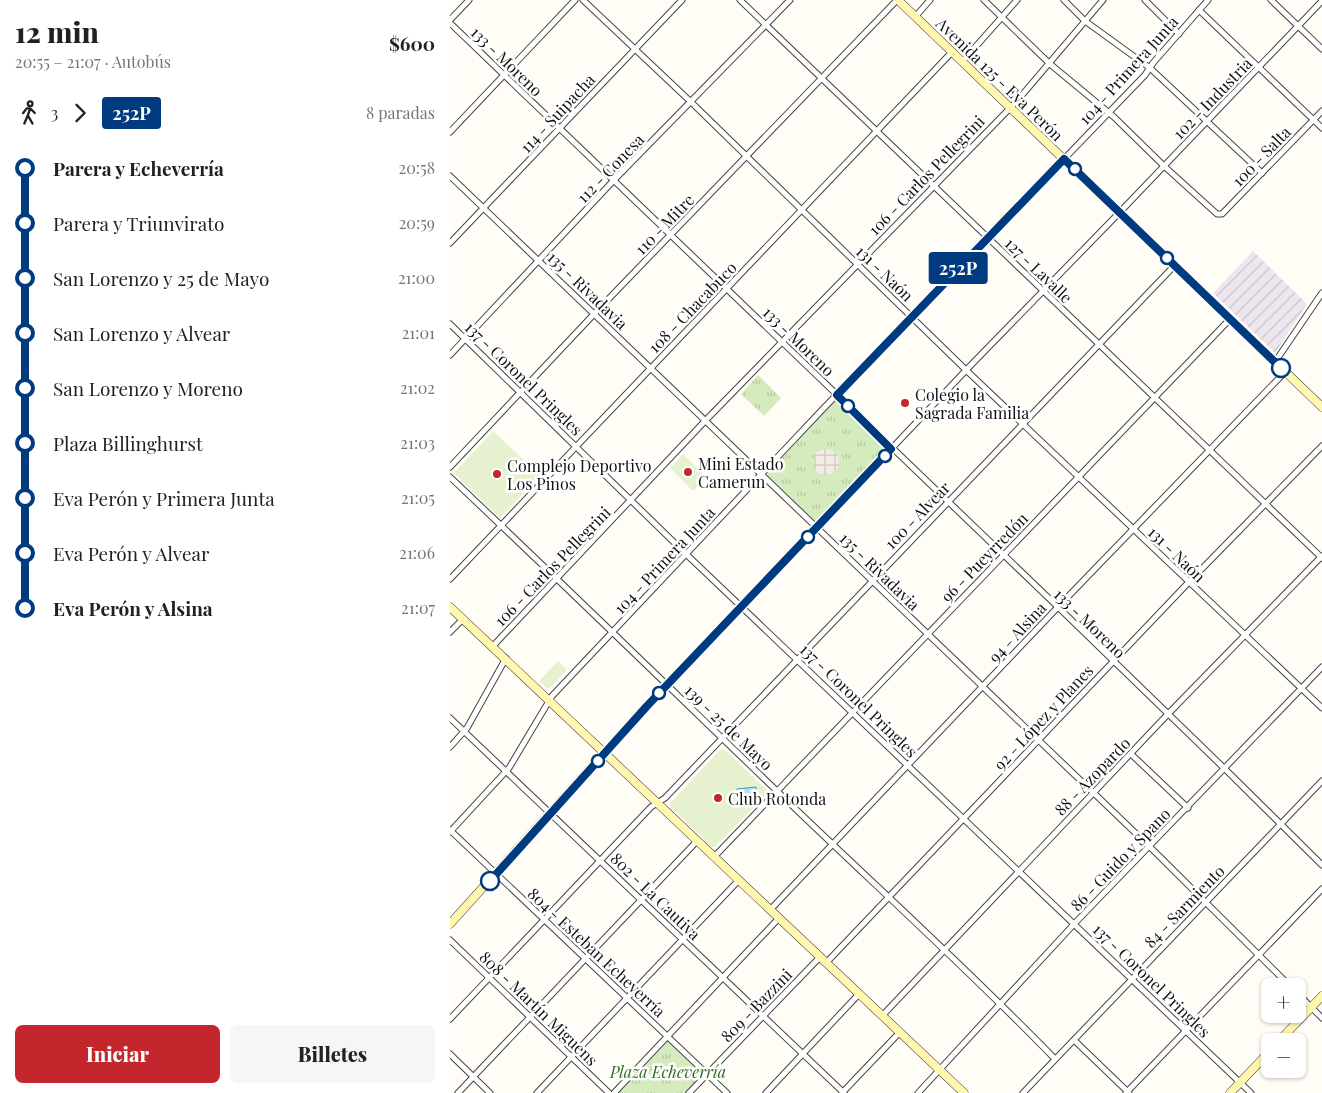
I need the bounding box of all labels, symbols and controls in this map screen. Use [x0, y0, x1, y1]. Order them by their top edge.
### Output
street label: 104 - Primera Junta [1074, 11, 1182, 129]
street label: Avenida 125 - Eva Perón [931, 12, 1068, 145]
text: 12 min [15, 13, 99, 50]
street label: 133 - Moreno [467, 22, 547, 101]
text: $600 [389, 30, 435, 56]
text: 20:55 – 21:07 · Autobús [15, 51, 171, 72]
street label: 102 - Industria [1168, 53, 1256, 143]
street label: 114 - Suipacha [515, 69, 599, 157]
icon: walk [15, 99, 43, 127]
icon: forward [66, 99, 94, 127]
text: 252P [112, 101, 151, 125]
text: 3 [51, 102, 58, 123]
text: 8 paradas [366, 102, 435, 123]
street label: 106 - Carlos Pellegrini [863, 110, 989, 239]
street label: 100 - Salta [1227, 121, 1295, 191]
street label: 112 - Conesa [572, 129, 648, 207]
text: Parera y Echeverría [53, 155, 224, 181]
text: 20:58 [399, 157, 435, 178]
unlabelled marker [1068, 162, 1082, 176]
street label: 110 - Mitre [630, 189, 698, 259]
text: Parera y Triunvirato [53, 210, 224, 236]
text: 20:59 [399, 212, 435, 233]
street label: 127 - Lavalle [1001, 233, 1077, 307]
street label: 131 - Naón [852, 240, 919, 306]
street label: 135 - Rivadavia [543, 246, 633, 334]
unlabelled marker [1160, 251, 1174, 265]
line badge: 252P [923, 252, 993, 284]
text: 252P [939, 256, 977, 280]
street label: 108 - Chacabuco [643, 257, 741, 357]
text: San Lorenzo y 25 de Mayo [53, 265, 269, 291]
text: 21:00 [398, 267, 435, 288]
street label: 133 - Moreno [759, 302, 839, 381]
street label: 137 - Coronel Pringles [461, 316, 587, 440]
text: San Lorenzo y Alvear [53, 320, 230, 346]
text: 21:01 [402, 322, 435, 343]
unlabelled marker [1271, 358, 1291, 378]
text: San Lorenzo y Moreno [53, 375, 243, 401]
text: 21:02 [400, 377, 435, 398]
place label: Colegio la Sagrada Familia [915, 384, 1029, 423]
marker: Colegio la Sagrada Familia [899, 397, 911, 409]
unlabelled marker [841, 399, 855, 413]
text: Plaza Billinghurst [53, 430, 203, 456]
text: 21:03 [400, 432, 435, 453]
unlabelled marker [878, 449, 892, 463]
place label: Mini Estado Camerun [698, 453, 784, 492]
place label: Complejo Deportivo Los Pinos [507, 455, 652, 494]
marker: Mini Estado Camerun [682, 466, 694, 478]
marker: Complejo Deportivo Los Pinos [491, 468, 503, 480]
street label: 100 - Alvear [880, 477, 954, 553]
text: Eva Perón y Primera Junta [53, 485, 275, 511]
text: 21:05 [401, 487, 435, 508]
street label: 106 - Carlos Pellegrini [489, 501, 615, 630]
street label: 104 - Primera Junta [609, 502, 719, 618]
street label: 96 - Pueyrredón [936, 507, 1032, 606]
street label: 131 - Naón [1144, 521, 1211, 587]
street label: 135 - Rivadavia [835, 527, 925, 615]
unlabelled marker [801, 530, 815, 544]
text: Eva Perón y Alvear [53, 540, 210, 566]
text: 21:06 [399, 542, 435, 563]
street label: 133 - Moreno [1050, 584, 1130, 663]
text: Eva Perón y Alsina [53, 595, 213, 621]
text: 21:07 [401, 597, 435, 618]
street label: 94 - Alsina [984, 597, 1050, 667]
street label: 137 - Coronel Pringles [796, 638, 922, 762]
street label: 92 - López y Planes [989, 660, 1097, 774]
street label: 139 - 25 de Mayo [680, 680, 778, 775]
unlabelled marker [652, 686, 666, 700]
street label: 88 - Azopardo [1049, 732, 1135, 819]
unlabelled marker [591, 754, 605, 768]
place label: Club Rotonda [728, 788, 826, 809]
marker: Club Rotonda [712, 792, 724, 804]
street label: 86 - Guido y Spano [1065, 803, 1175, 915]
street label: 802 - La Cautiva [607, 848, 705, 944]
street label: 84 - Sarmiento [1139, 860, 1229, 952]
unlabelled marker [480, 871, 500, 891]
street label: 804 - Esteban Echeverría [524, 883, 670, 1021]
street label: 137 - Coronel Pringles [1089, 918, 1215, 1042]
street label: 808 - Martín Miguens [476, 946, 602, 1070]
street label: 809 - Bazzini [716, 964, 796, 1046]
map controls [1261, 978, 1306, 1078]
button: + [1261, 978, 1306, 1023]
button: Iniciar [15, 1025, 220, 1083]
button: Billetes [230, 1025, 435, 1083]
button: − [1261, 1033, 1306, 1078]
park label: Plaza Echeverría [609, 1061, 726, 1082]

